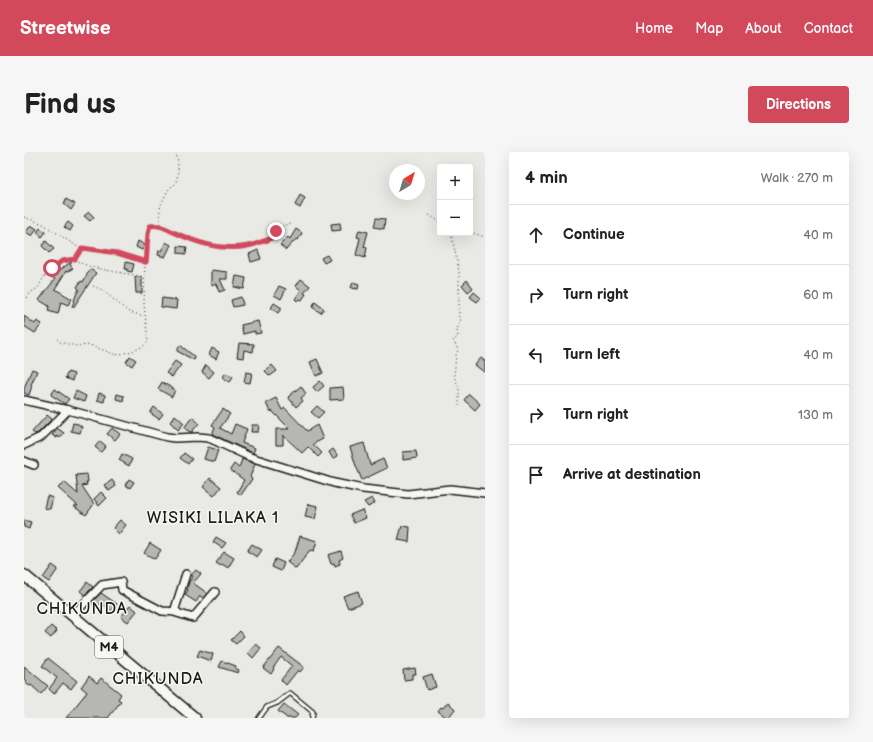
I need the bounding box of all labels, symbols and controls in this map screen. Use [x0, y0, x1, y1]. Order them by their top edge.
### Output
text: Streetwise [20, 17, 111, 40]
text: Home [635, 20, 673, 37]
text: Map [695, 20, 723, 37]
text: About [745, 20, 782, 37]
text: Contact [804, 20, 853, 37]
button: Directions [748, 86, 849, 123]
text: Find us [24, 88, 116, 121]
north arrow [389, 164, 425, 200]
map controls [437, 164, 473, 236]
button: + [437, 164, 473, 200]
text: 4 min [525, 168, 568, 188]
text: Walk · 270 m [761, 170, 833, 186]
button: − [437, 200, 473, 236]
route end [267, 222, 285, 240]
icon: ahead [525, 224, 547, 246]
text: Continue [563, 225, 625, 244]
text: 40 m [803, 227, 833, 243]
route start [43, 259, 61, 277]
icon: right [525, 284, 547, 306]
text: Turn right [563, 285, 628, 304]
text: 60 m [803, 287, 833, 303]
icon: left [525, 344, 547, 366]
text: Turn left [563, 345, 620, 364]
text: 40 m [803, 347, 833, 363]
icon: right [525, 404, 547, 426]
text: Turn right [563, 405, 628, 424]
text: 130 m [798, 407, 833, 423]
icon: arrive [525, 464, 547, 486]
text: Arrive at destination [563, 465, 701, 484]
district label: WISIKI LILAKA 1 [147, 509, 279, 528]
district label: CHIKUNDA [36, 600, 128, 619]
road number: M4 [95, 636, 123, 658]
district label: CHIKUNDA [112, 670, 204, 689]

